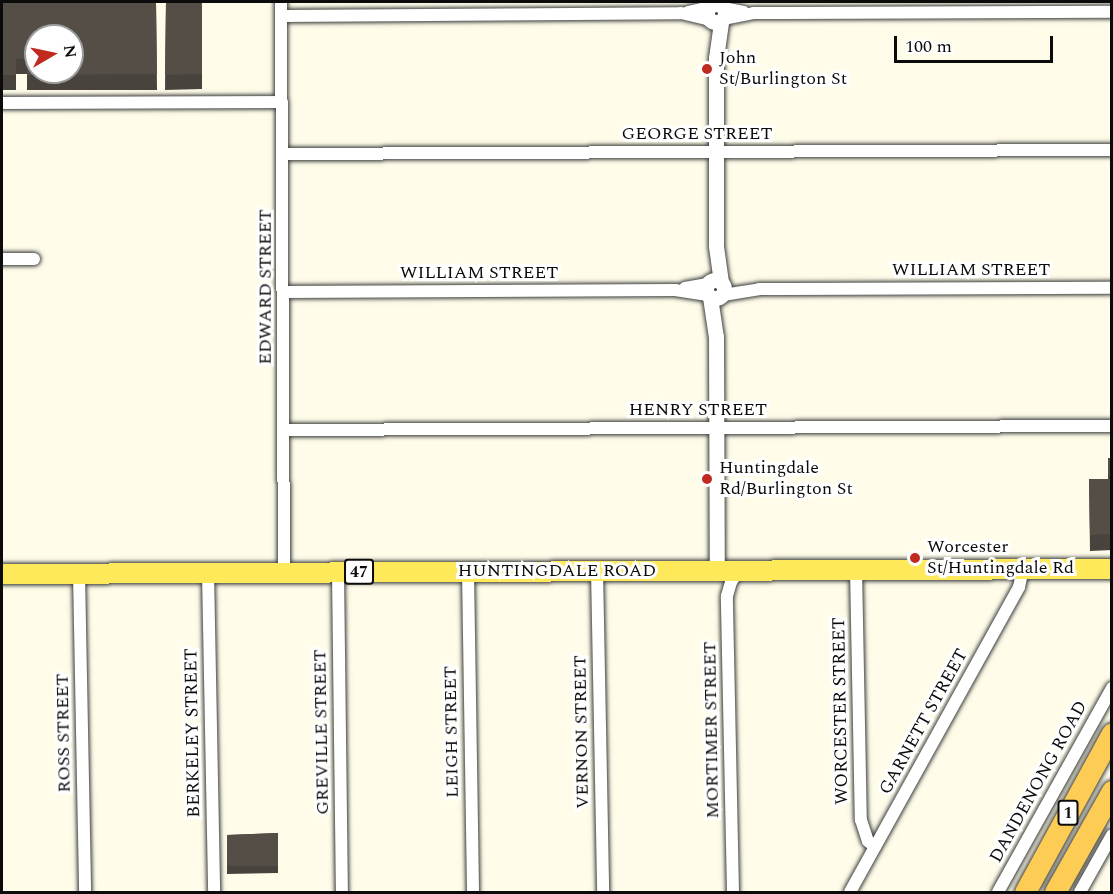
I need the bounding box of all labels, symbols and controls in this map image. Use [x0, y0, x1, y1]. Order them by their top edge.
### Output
north arrow [24, 24, 84, 84]
scale bar [897, 24, 1056, 62]
text: 100 m [905, 33, 952, 60]
text: N [57, 43, 83, 60]
place label: John St/Burlington St [719, 48, 847, 90]
marker: John St/Burlington St [700, 62, 714, 76]
street label: GEORGE STREET [621, 123, 773, 145]
street label: EDWARD STREET [255, 209, 277, 365]
street label: WILLIAM STREET [892, 259, 1050, 281]
street label: WILLIAM STREET [400, 262, 558, 284]
street label: HENRY STREET [629, 399, 767, 421]
place label: Huntingdale Rd/Burlington St [719, 458, 853, 500]
marker: Huntingdale Rd/Burlington St [700, 472, 714, 486]
place label: Worcester St/Huntingdale Rd [927, 537, 1074, 580]
marker: Worcester St/Huntingdale Rd [908, 551, 922, 565]
road number: 47 [344, 559, 374, 585]
street label: HUNTINGDALE ROAD [458, 560, 656, 582]
street label: WORCESTER STREET [829, 617, 853, 805]
street label: MORTIMER STREET [700, 641, 724, 819]
street label: GARNETT STREET [875, 646, 973, 798]
street label: BERKELEY STREET [181, 648, 205, 818]
street label: GREVILLE STREET [310, 649, 334, 815]
street label: VERNON STREET [570, 655, 594, 809]
street label: LEIGH STREET [440, 666, 464, 798]
street label: ROSS STREET [52, 673, 76, 793]
street label: DANDENONG ROAD [985, 697, 1093, 867]
road number: 1 [1058, 800, 1078, 826]

